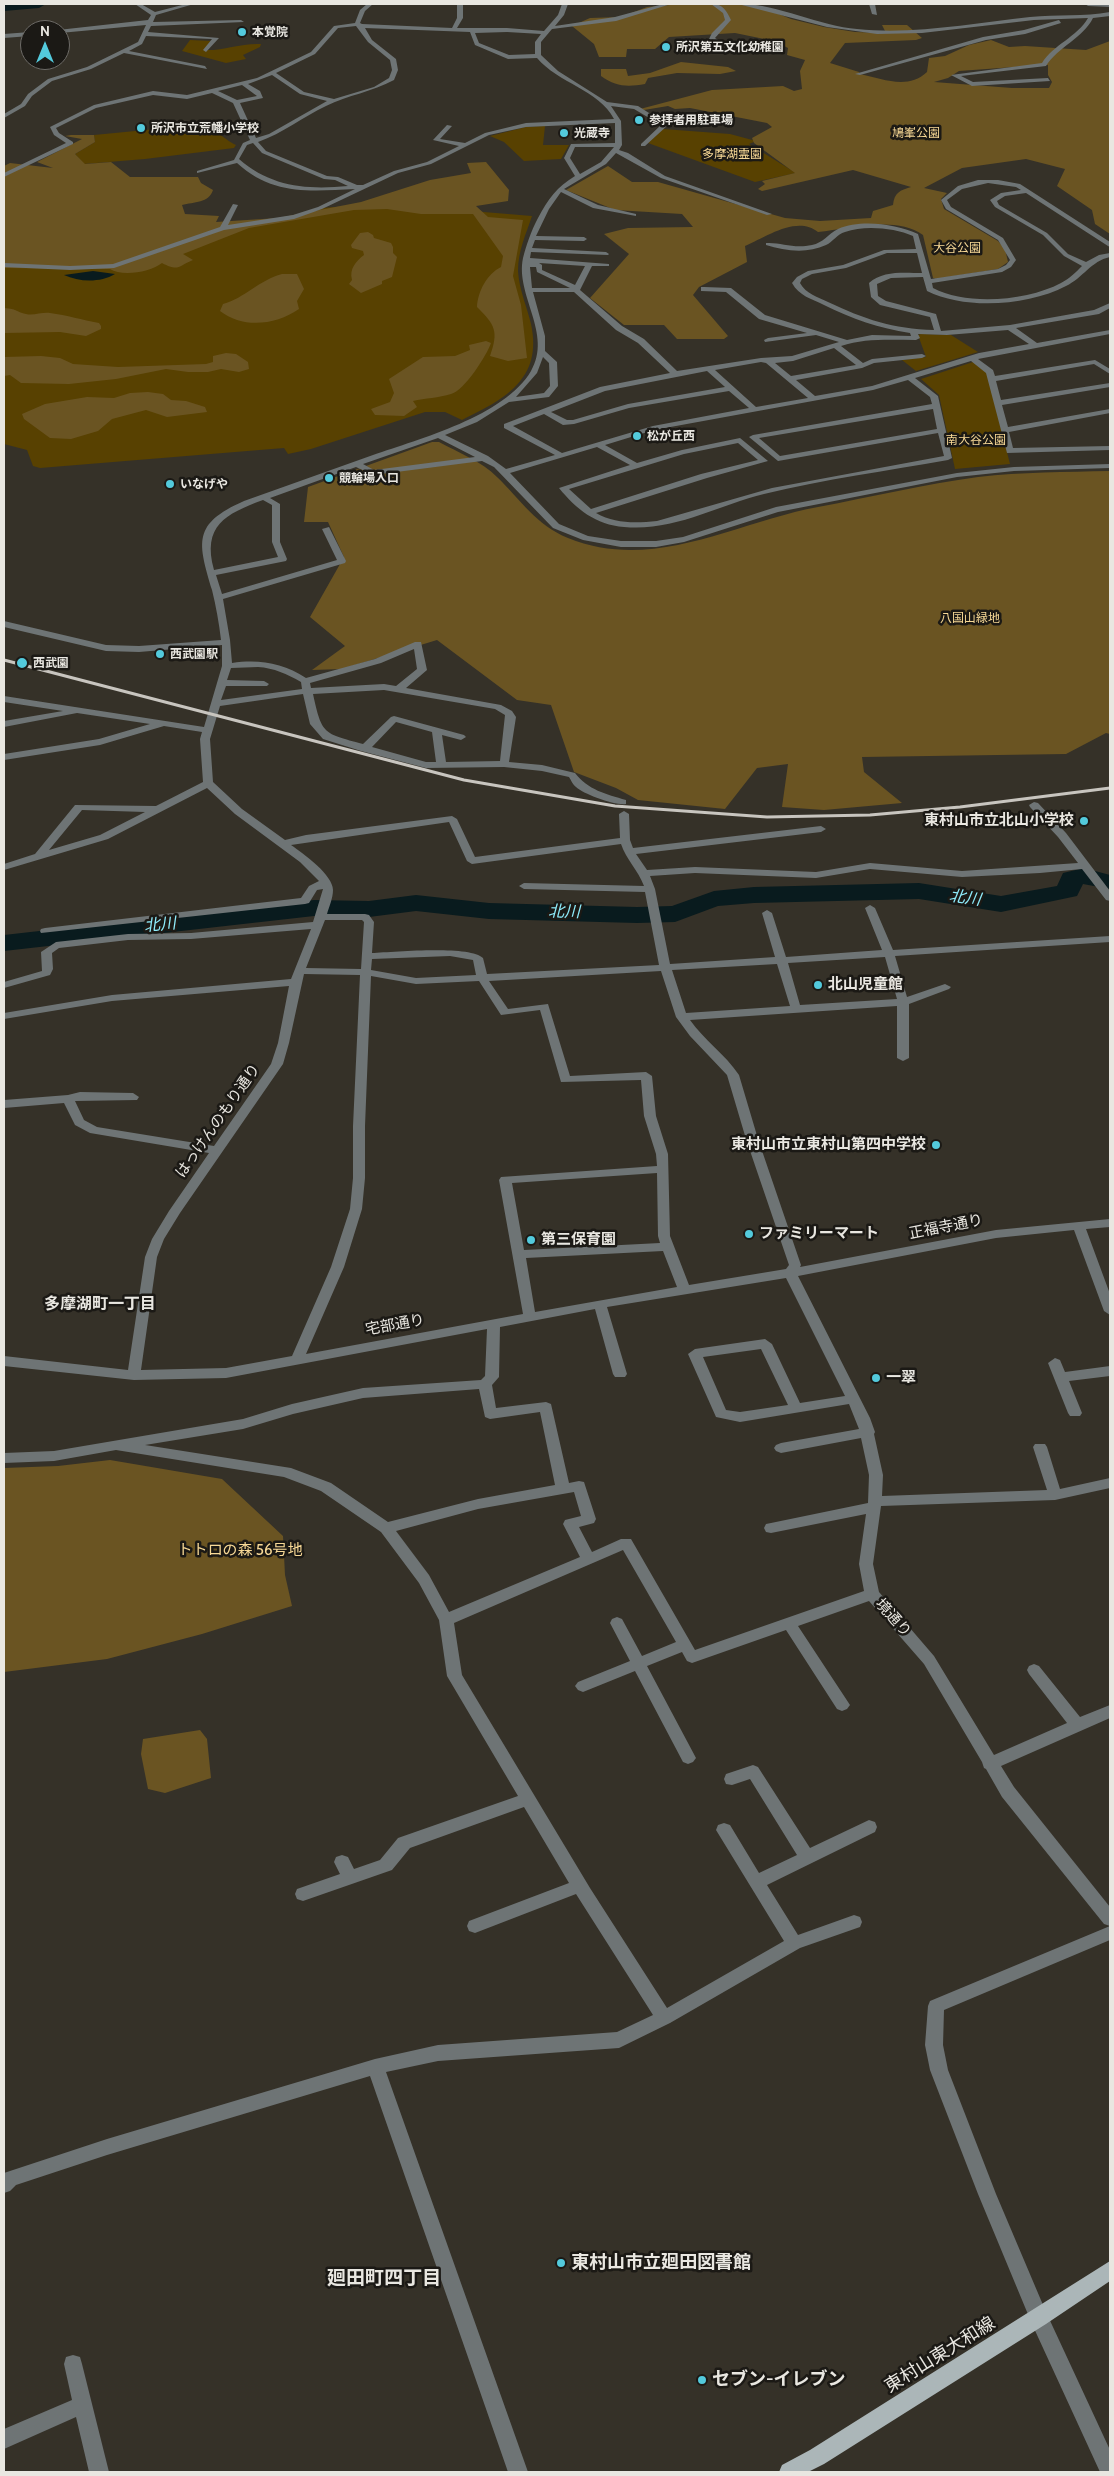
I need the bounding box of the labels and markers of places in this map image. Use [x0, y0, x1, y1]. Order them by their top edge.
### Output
place label: 本覚院 [252, 25, 288, 39]
marker: 本覚院 [236, 26, 248, 38]
place label: 所沢第五文化幼稚園 [676, 40, 784, 54]
marker: 所沢第五文化幼稚園 [660, 41, 672, 53]
place label: 参拝者用駐車場 [649, 113, 733, 127]
marker: 参拝者用駐車場 [633, 114, 645, 126]
place label: 所沢市立荒幡小学校 [151, 121, 259, 135]
marker: 所沢市立荒幡小学校 [135, 122, 147, 134]
place label: 光蔵寺 [574, 126, 610, 140]
marker: 光蔵寺 [558, 127, 570, 139]
place label: 松が丘西 [647, 429, 695, 443]
marker: 松が丘西 [631, 430, 643, 442]
place label: 競輪場入口 [339, 471, 399, 485]
marker: 競輪場入口 [323, 472, 335, 484]
place label: いなげや [180, 477, 228, 491]
marker: いなげや [164, 478, 176, 490]
place label: 西武園駅 [170, 647, 218, 661]
marker: 西武園駅 [154, 648, 166, 660]
marker: 西武園 [15, 656, 29, 670]
place label: 西武園 [33, 656, 69, 670]
place label: 東村山市立北山小学校 [924, 812, 1074, 830]
marker: 東村山市立北山小学校 [1078, 815, 1090, 827]
place label: 北山児童館 [828, 976, 903, 994]
marker: 北山児童館 [812, 979, 824, 991]
place label: 東村山市立東村山第四中学校 [731, 1136, 926, 1154]
marker: 東村山市立東村山第四中学校 [930, 1139, 942, 1151]
place label: ファミリーマート [759, 1225, 879, 1243]
marker: ファミリーマート [743, 1228, 755, 1240]
place label: 第三保育園 [541, 1231, 616, 1249]
marker: 第三保育園 [525, 1234, 537, 1246]
place label: 一翠 [886, 1369, 916, 1387]
marker: 一翠 [870, 1372, 882, 1384]
place label: 東村山市立廻田図書館 [571, 2252, 751, 2274]
marker: 東村山市立廻田図書館 [555, 2257, 567, 2269]
place label: セブン-イレブン [712, 2369, 846, 2391]
marker: セブン-イレブン [696, 2374, 708, 2386]

